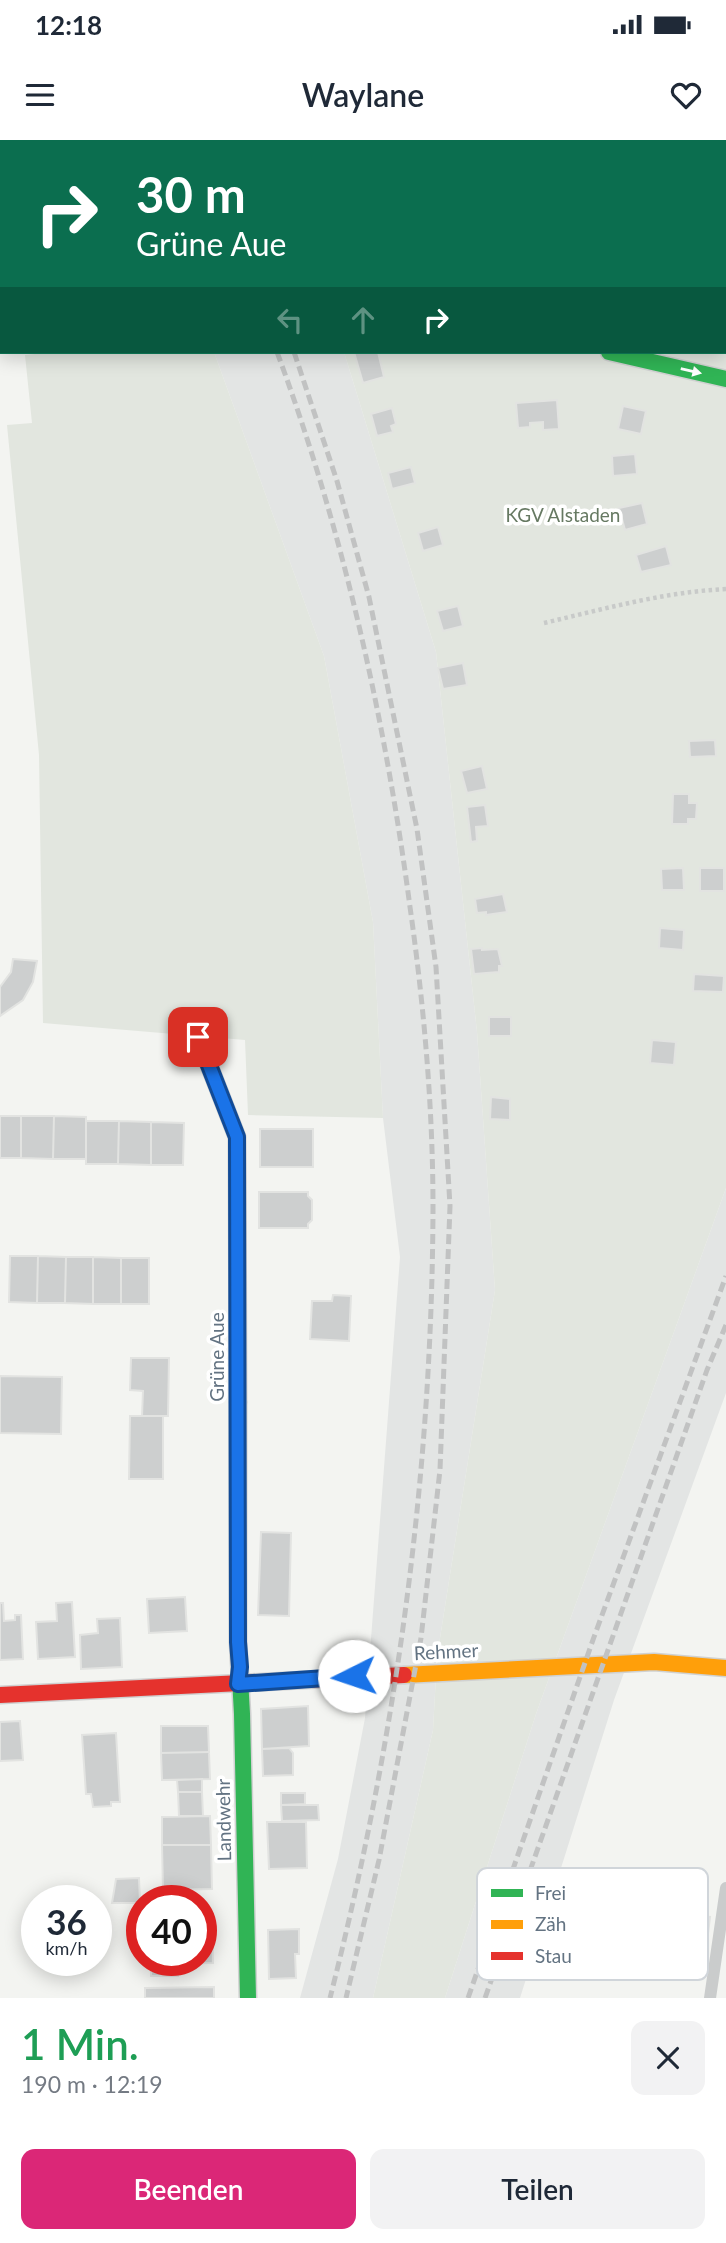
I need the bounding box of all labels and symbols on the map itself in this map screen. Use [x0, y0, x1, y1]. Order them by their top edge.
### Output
one-way arrow [680, 366, 702, 377]
park label: KGV Alstaden [506, 503, 620, 526]
pin [168, 1007, 228, 1067]
street label: Grüne Aue [205, 1312, 228, 1402]
street label: Rehmer [413, 1638, 479, 1664]
position arrow [317, 1639, 391, 1713]
street label: Landwehr [211, 1778, 235, 1862]
legend [477, 1868, 708, 1980]
text: Frei [535, 1881, 566, 1904]
speed limit sign: 40 [126, 1885, 217, 1976]
text: Zäh [535, 1912, 566, 1935]
text: Stau [535, 1944, 572, 1967]

